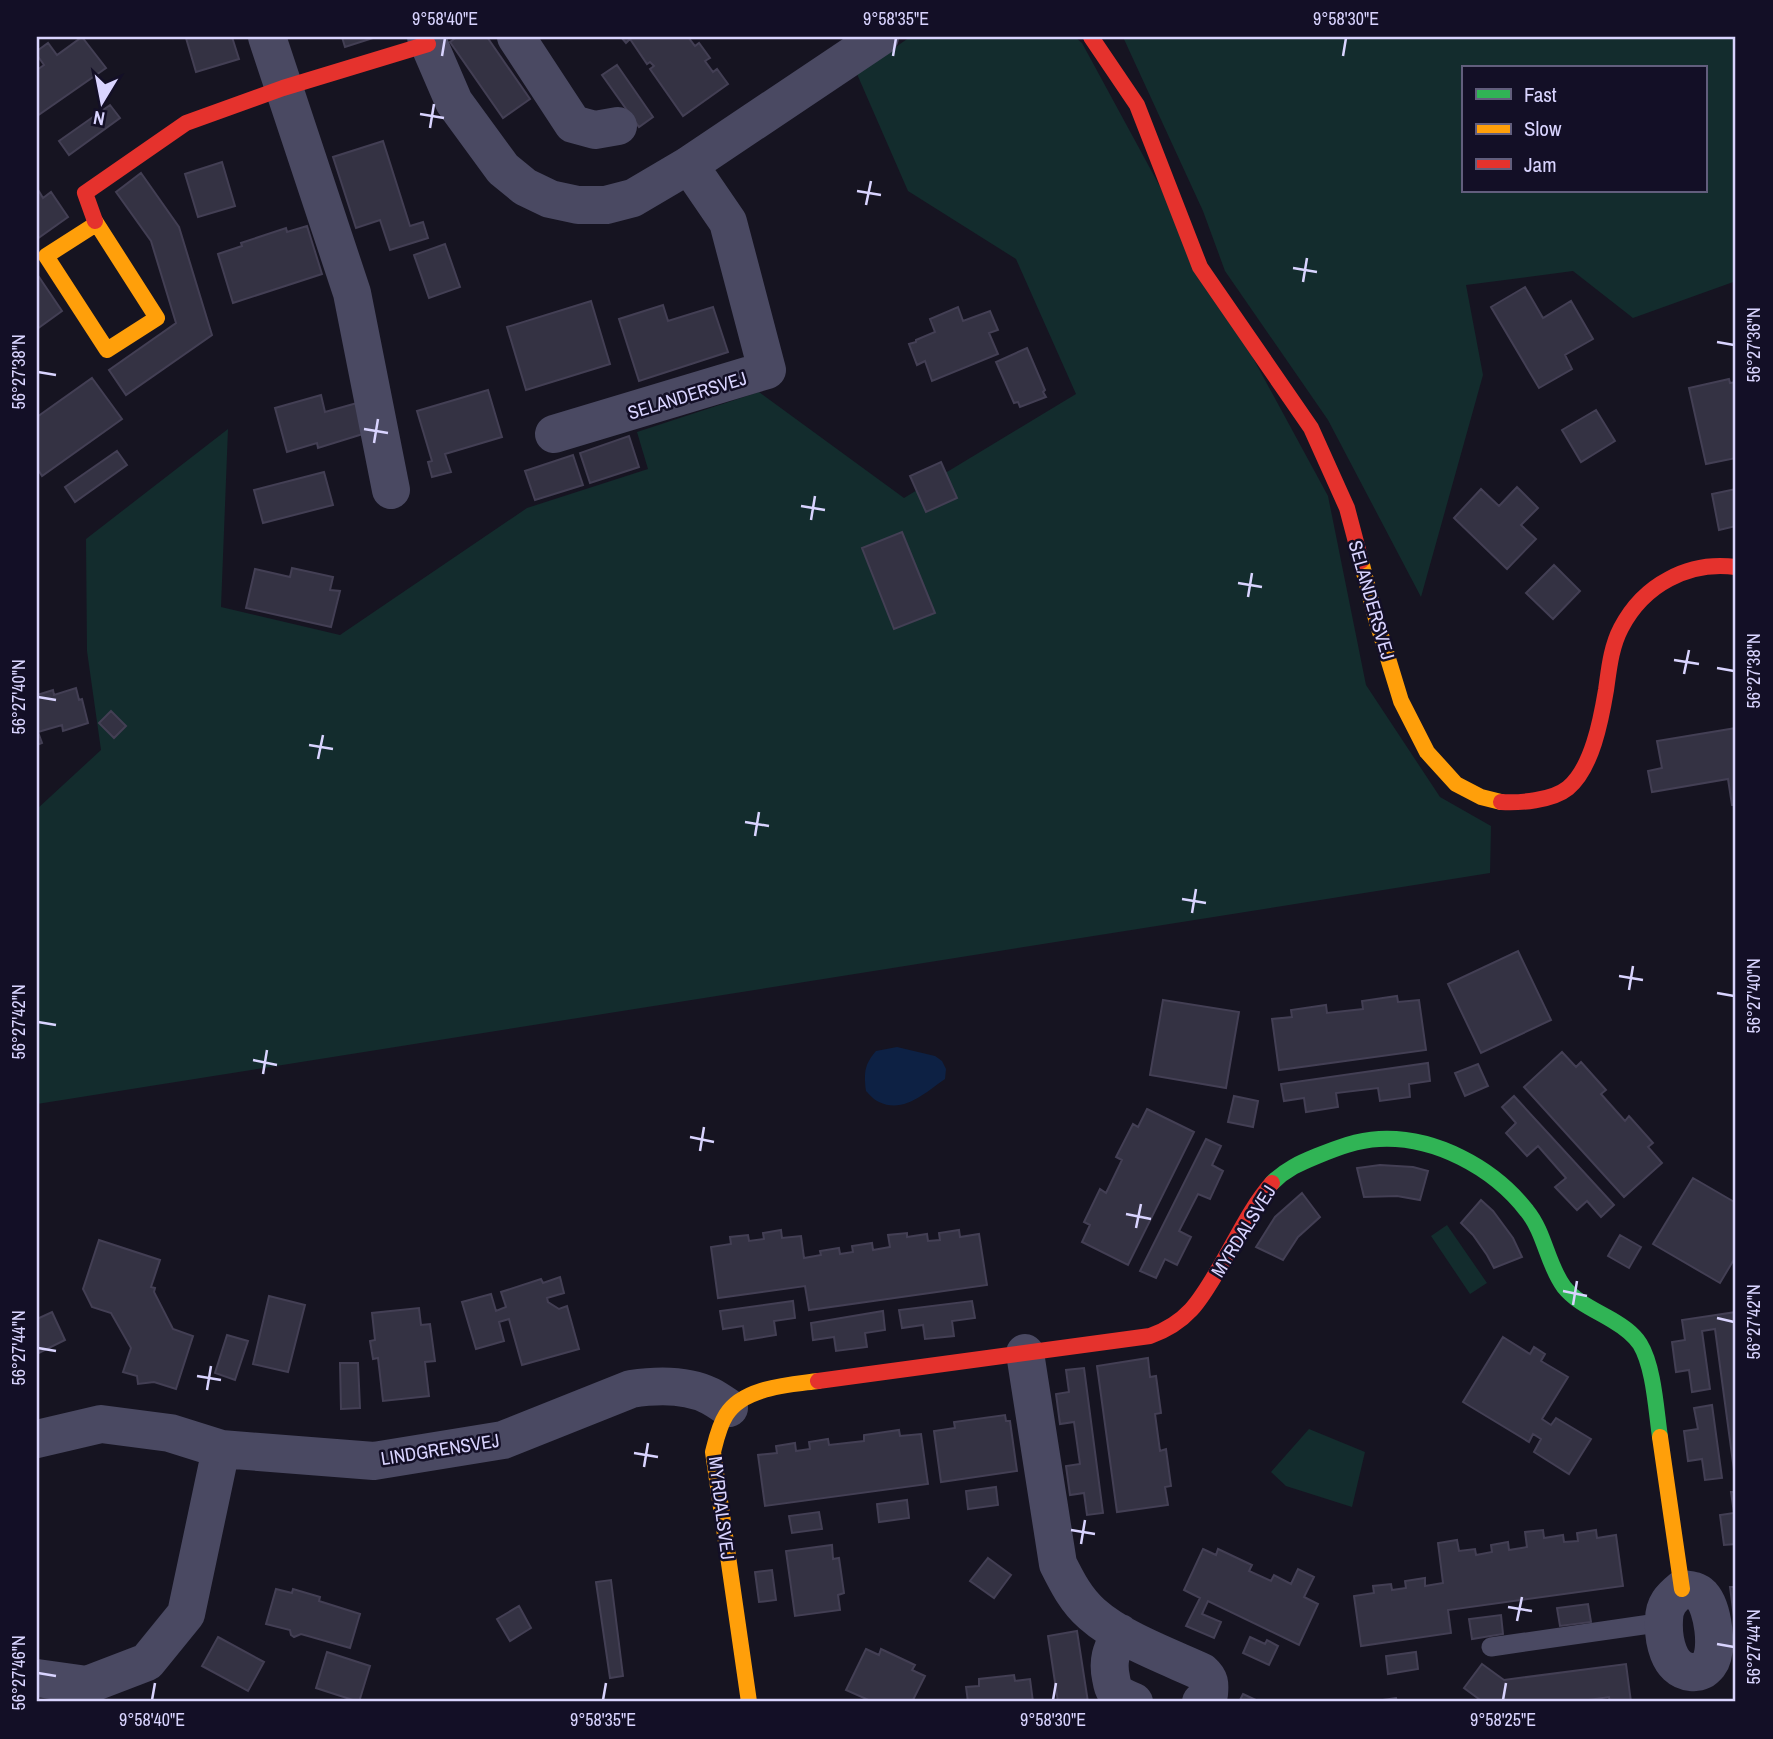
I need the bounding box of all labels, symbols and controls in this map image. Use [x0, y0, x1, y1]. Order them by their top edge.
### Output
text: 9°58'40"E [412, 6, 478, 31]
text: 9°58'35"E [863, 6, 929, 31]
text: 9°58'30"E [1313, 6, 1379, 31]
north arrow [66, 66, 136, 136]
legend [1462, 66, 1706, 192]
text: Fast [1524, 80, 1557, 109]
text: N [91, 105, 107, 133]
text: Slow [1524, 114, 1562, 143]
text: Jam [1524, 150, 1557, 179]
text: 56°27'36"N [1741, 307, 1766, 383]
text: 56°27'38"N [6, 334, 31, 410]
street label: SELANDERSVEJ [624, 365, 750, 425]
street label: SELANDERSVEJ [1343, 537, 1401, 663]
text: 56°27'38"N [1741, 633, 1766, 709]
text: 56°27'40"N [6, 659, 31, 735]
text: 56°27'40"N [1741, 958, 1766, 1034]
text: 56°27'42"N [6, 984, 31, 1060]
street label: MYRDALSVEJ [1204, 1180, 1282, 1282]
text: 56°27'42"N [1741, 1284, 1766, 1360]
text: 56°27'44"N [6, 1310, 31, 1386]
street label: LINDGRENSVEJ [379, 1427, 501, 1471]
street label: MYRDALSVEJ [703, 1455, 741, 1561]
text: 56°27'44"N [1741, 1609, 1766, 1685]
text: 56°27'46"N [6, 1635, 31, 1711]
text: 9°58'40"E [119, 1707, 185, 1732]
text: 9°58'35"E [570, 1707, 636, 1732]
text: 9°58'30"E [1020, 1707, 1086, 1732]
text: 9°58'25"E [1470, 1707, 1536, 1732]

